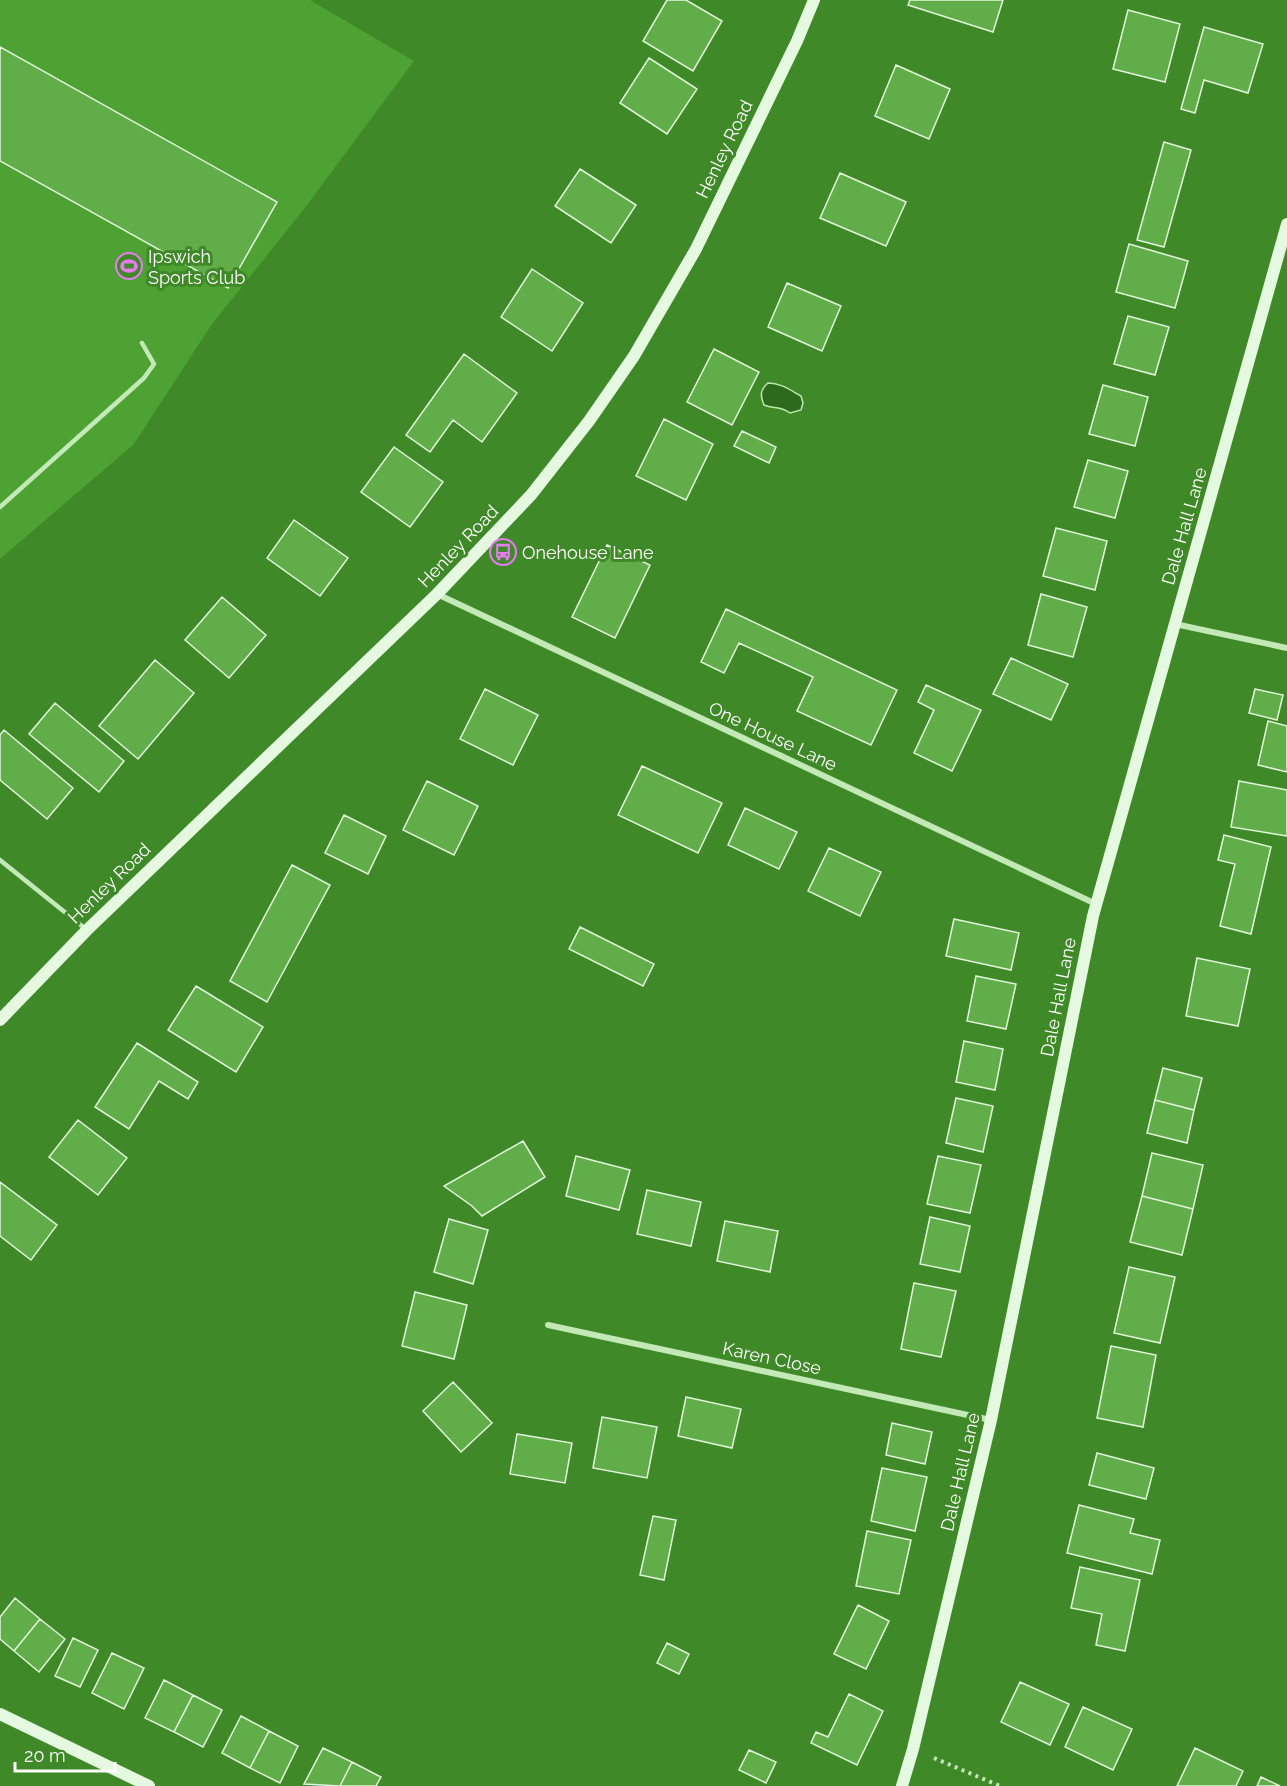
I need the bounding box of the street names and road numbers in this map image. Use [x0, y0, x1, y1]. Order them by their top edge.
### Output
street label: Henley Road [691, 97, 757, 201]
street label: Dale Hall Lane [1157, 465, 1211, 587]
street label: Henley Road [413, 500, 503, 592]
street label: One House Lane [706, 697, 841, 775]
street label: Henley Road [63, 838, 155, 928]
street label: Dale Hall Lane [1036, 935, 1080, 1058]
street label: Karen Close [721, 1337, 824, 1379]
street label: Dale Hall Lane [936, 1410, 984, 1533]

